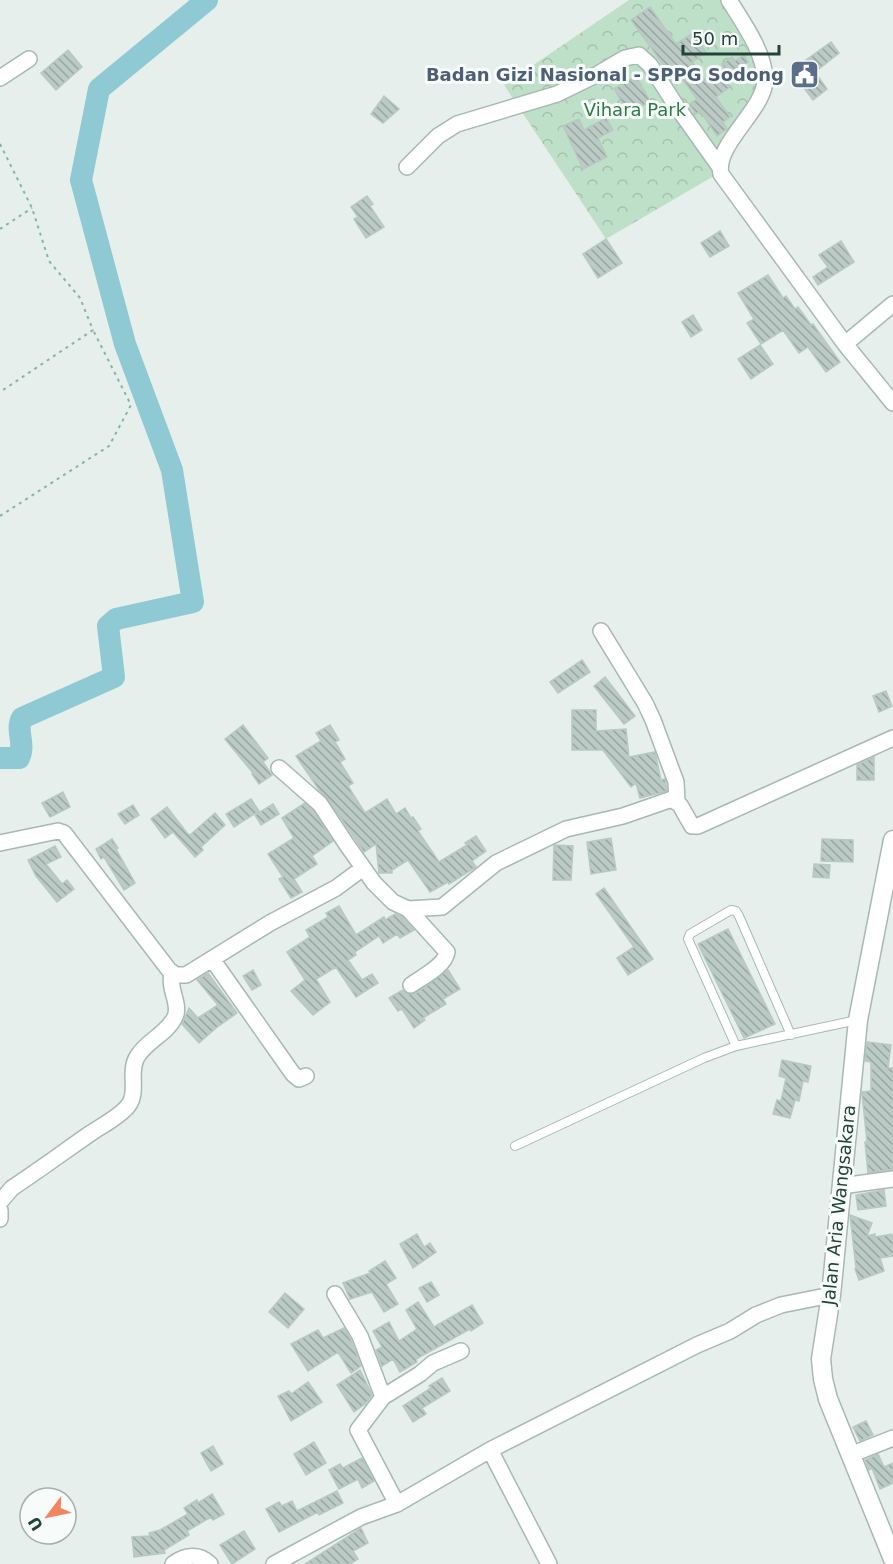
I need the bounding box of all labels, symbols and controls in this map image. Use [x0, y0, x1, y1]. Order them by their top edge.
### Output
scale bar [683, 18, 779, 56]
text: 50 m [692, 28, 738, 49]
public building icon: Badan Gizi Nasional - SPPG Sodong [789, 59, 821, 91]
place label: Badan Gizi Nasional - SPPG Sodong [426, 64, 784, 85]
park label: Vihara Park [584, 99, 687, 120]
street label: Jalan Aria Wangsakara [817, 1104, 859, 1307]
north arrow [18, 1486, 78, 1546]
text: U [24, 1513, 47, 1534]

